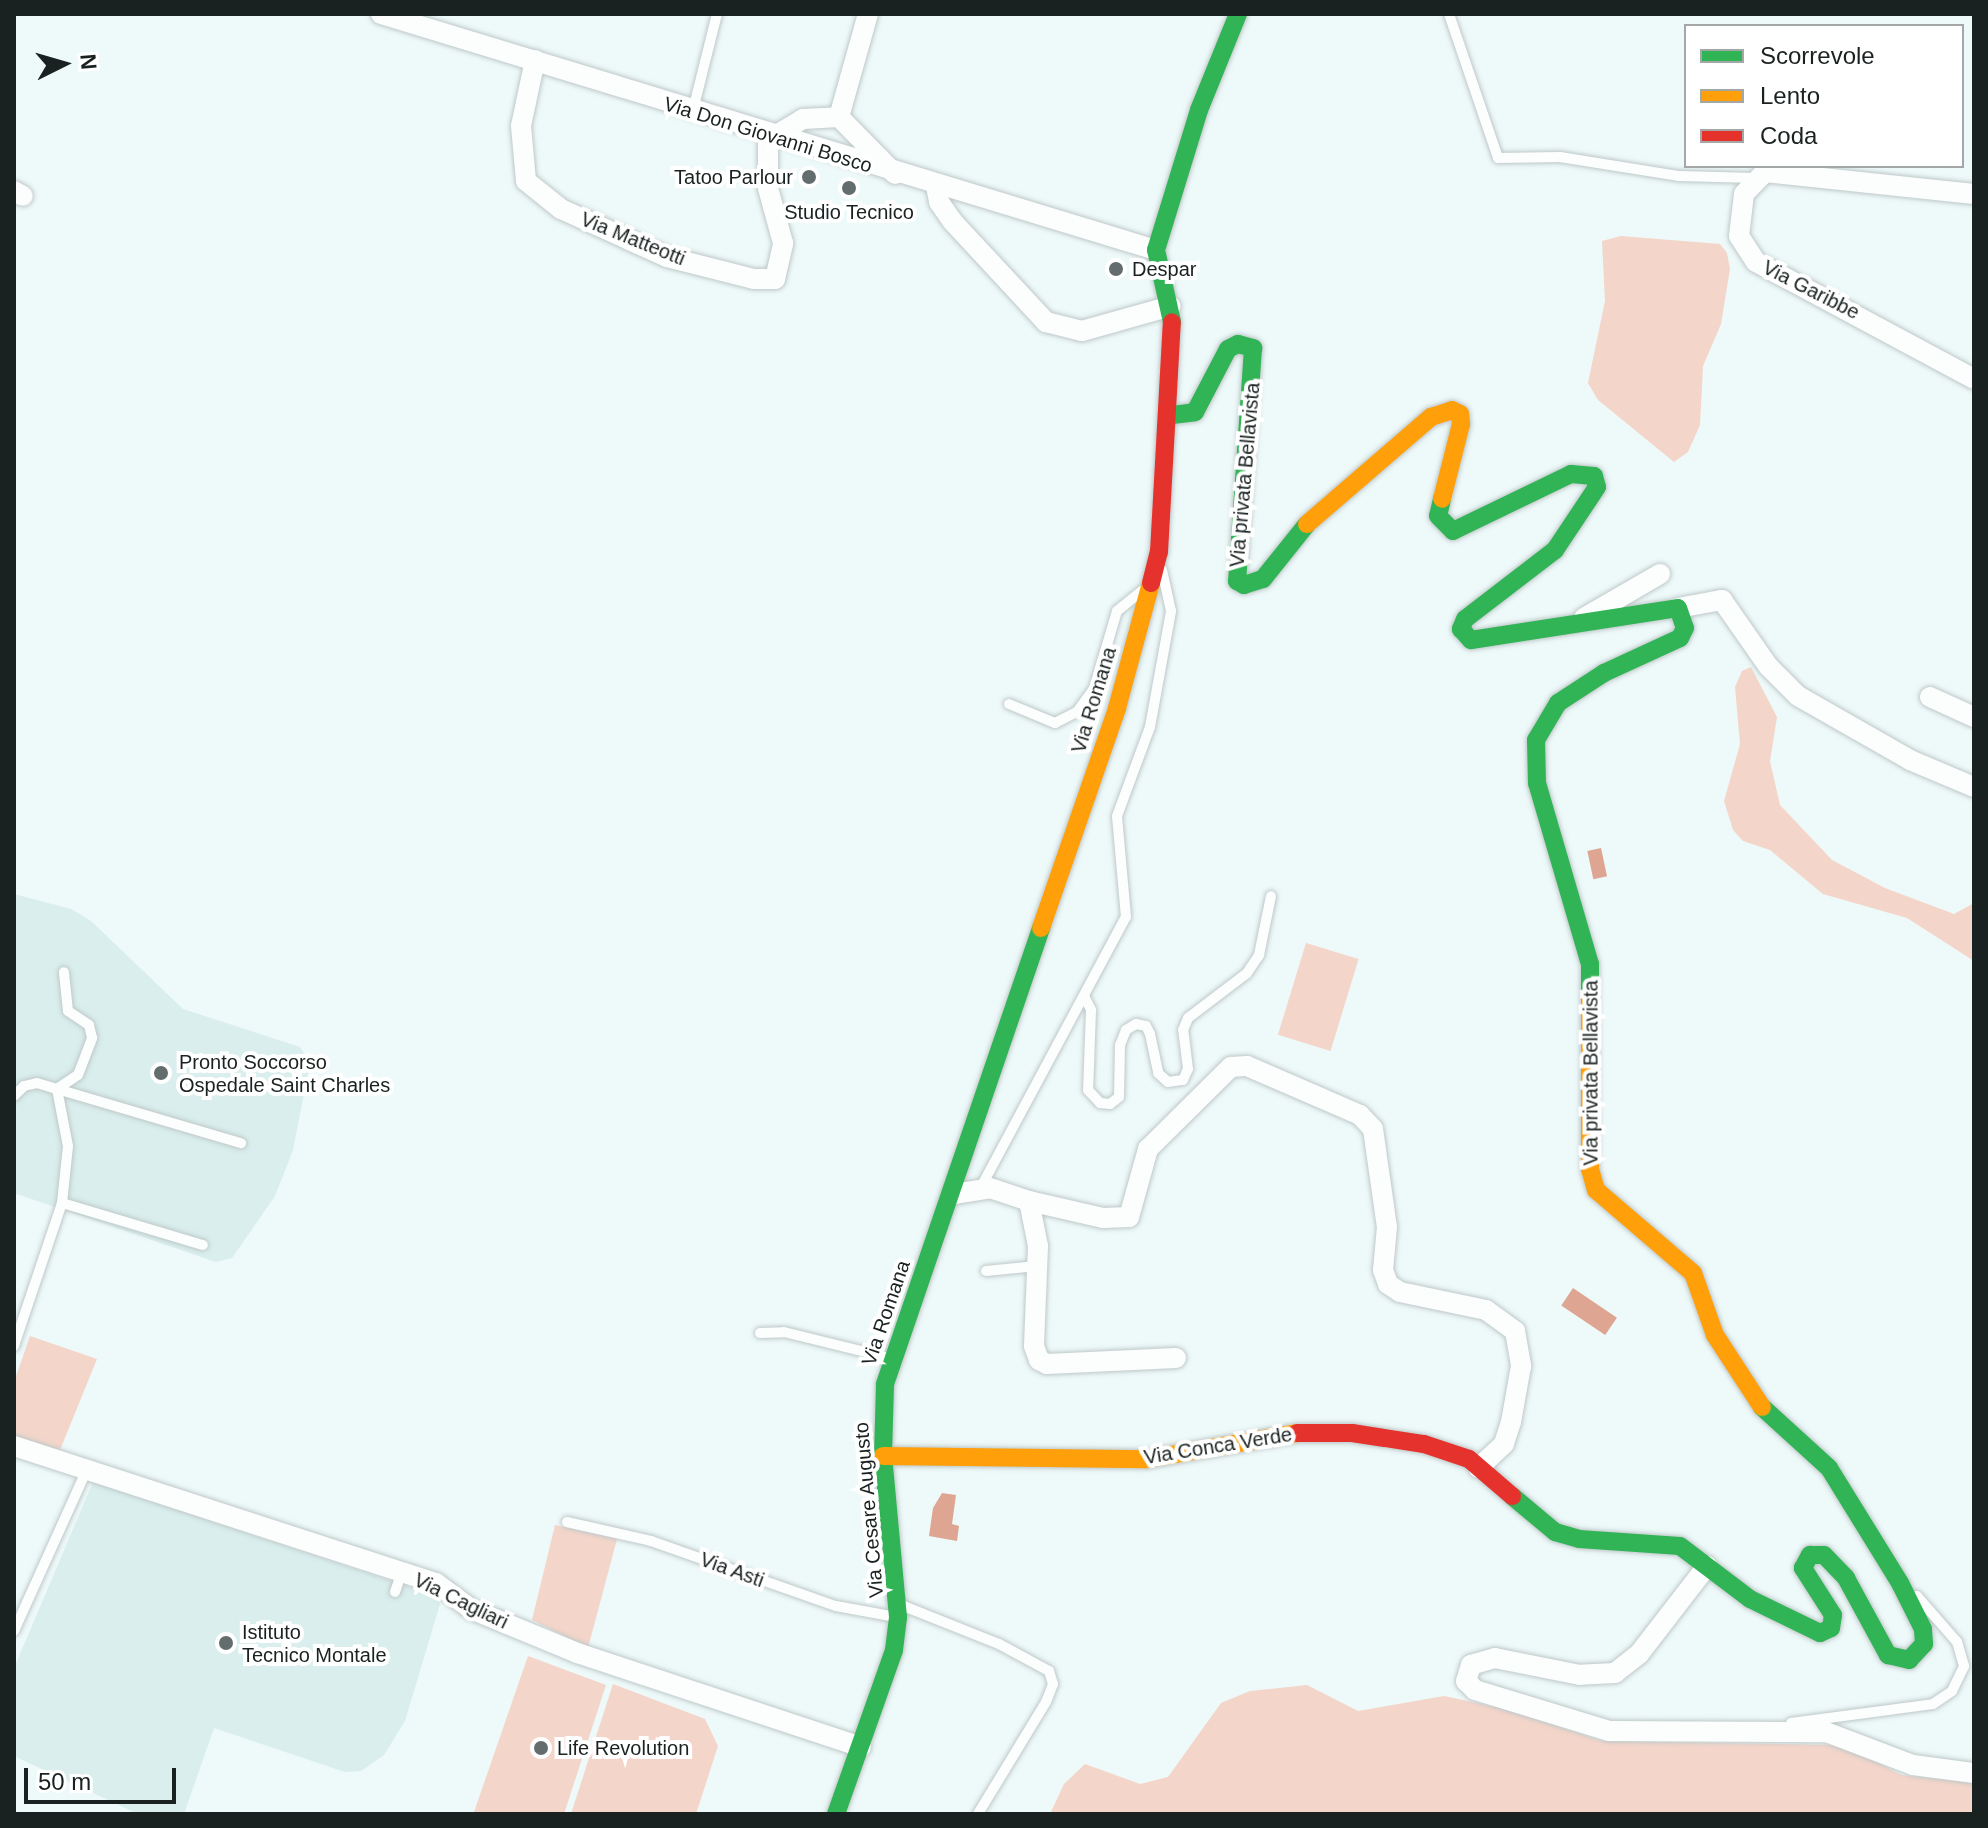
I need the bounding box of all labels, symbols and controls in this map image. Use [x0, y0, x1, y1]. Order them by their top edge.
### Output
north arrow [24, 24, 104, 104]
legend [1684, 24, 1964, 168]
text: Scorrevole [1760, 42, 1875, 69]
text: N [75, 53, 102, 71]
text: Lento [1760, 82, 1820, 109]
street label: Via Don Giovanni Bosco [661, 92, 875, 178]
text: Coda [1760, 122, 1817, 149]
place label: Tatoo Parlour [674, 165, 793, 189]
marker: Tatoo Parlour [800, 168, 818, 186]
marker: Studio Tecnico [840, 179, 858, 197]
place label: Studio Tecnico [784, 200, 914, 224]
street label: Via Matteotti [577, 207, 689, 271]
street label: Via Garibbe [1759, 255, 1863, 325]
place label: Despar [1132, 257, 1196, 281]
marker: Despar [1107, 260, 1125, 278]
street label: Via privata Bellavista [1225, 382, 1265, 568]
street label: Via Romana [1066, 644, 1122, 756]
street label: Via privata Bellavista [1579, 980, 1603, 1166]
place label: Pronto Soccorso Ospedale Saint Charles [179, 1050, 390, 1097]
marker: Pronto Soccorso Ospedale Saint Charles [150, 1062, 172, 1084]
street label: Via Romana [857, 1257, 915, 1369]
street label: Via Cesare Augusto [849, 1421, 889, 1599]
street label: Via Conca Verde [1142, 1422, 1294, 1470]
street label: Via Asti [696, 1547, 768, 1593]
street label: Via Cagliari [410, 1568, 512, 1634]
place label: Istituto Tecnico Montale [242, 1620, 387, 1667]
marker: Istituto Tecnico Montale [217, 1634, 235, 1652]
place label: Life Revolution [557, 1736, 689, 1760]
marker: Life Revolution [532, 1739, 550, 1757]
scale bar [28, 1752, 180, 1802]
text: 50 m [38, 1768, 91, 1795]

